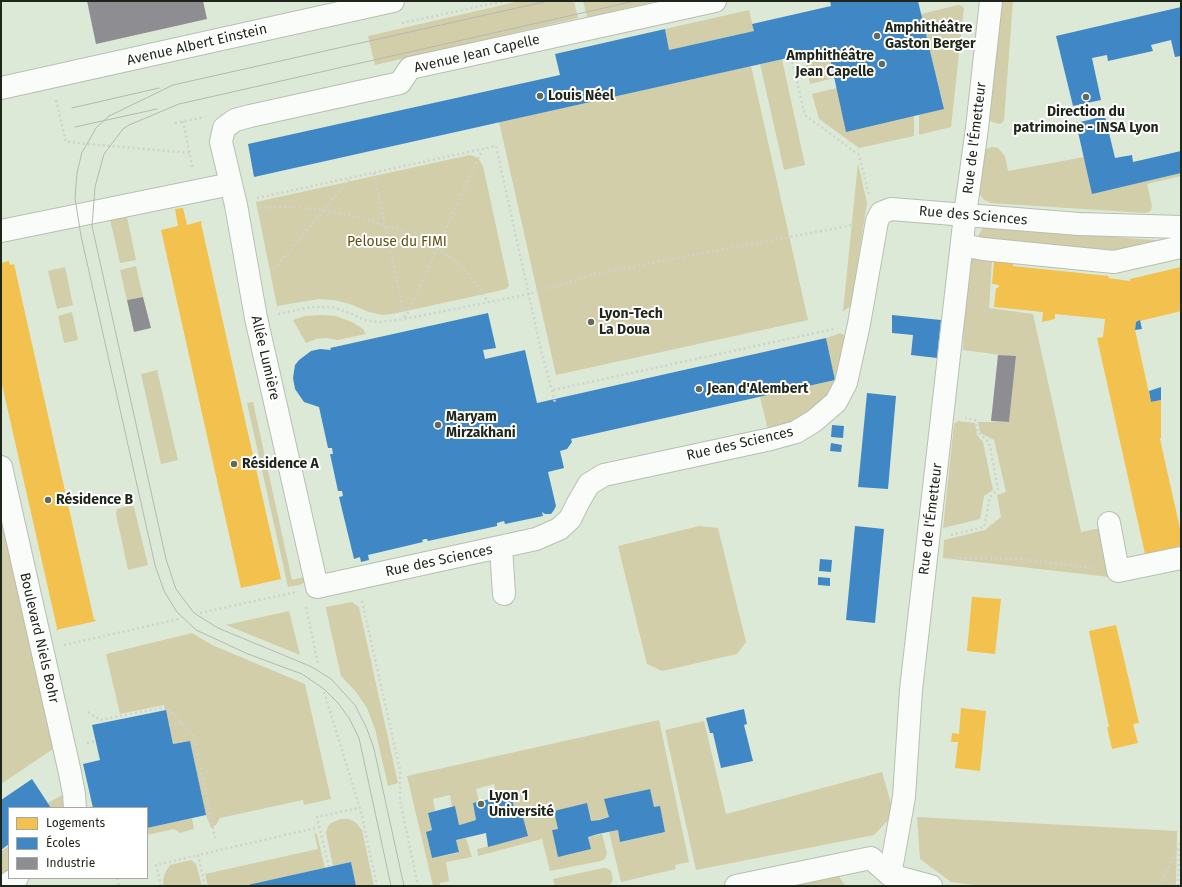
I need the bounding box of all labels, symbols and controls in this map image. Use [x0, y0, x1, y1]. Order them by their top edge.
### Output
place label: Amphithéâtre Gaston Berger [885, 20, 976, 52]
street label: Avenue Albert Einstein [125, 21, 269, 69]
street label: Avenue Jean Capelle [413, 31, 541, 77]
marker: Amphithéâtre Gaston Berger [872, 31, 882, 41]
place label: Amphithéâtre Jean Capelle [786, 48, 874, 80]
marker: Amphithéâtre Jean Capelle [877, 59, 887, 69]
street label: Rue de l'Émetteur [960, 81, 990, 195]
place label: Louis Néel [548, 88, 614, 104]
marker: Louis Néel [535, 91, 545, 101]
marker: Direction du patrimoine - INSA Lyon [1081, 92, 1091, 102]
place label: Direction du patrimoine - INSA Lyon [1013, 104, 1159, 136]
street label: Rue des Sciences [918, 203, 1028, 229]
park label: Pelouse du FIMI [347, 234, 447, 250]
place label: Lyon-Tech La Doua [599, 306, 663, 338]
street label: Allée Lumière [247, 314, 283, 402]
marker: Lyon-Tech La Doua [586, 317, 596, 327]
place label: Jean d'Alembert [707, 381, 808, 397]
marker: Jean d'Alembert [694, 384, 704, 394]
place label: Maryam Mirzakhani [446, 409, 516, 442]
marker: Maryam Mirzakhani [433, 420, 443, 430]
street label: Rue des Sciences [685, 424, 795, 464]
place label: Résidence A [242, 456, 319, 472]
marker: Résidence A [229, 459, 239, 469]
street label: Rue de l'Émetteur [916, 462, 946, 576]
place label: Résidence B [56, 492, 133, 508]
marker: Résidence B [43, 495, 53, 505]
street label: Rue des Sciences [384, 541, 494, 581]
street label: Boulevard Niels Bohr [16, 571, 62, 705]
place label: Lyon 1 Université [489, 788, 554, 820]
marker: Lyon 1 Université [476, 799, 486, 809]
legend [8, 807, 148, 879]
text: Logements [46, 816, 105, 830]
text: Écoles [46, 836, 80, 850]
text: Industrie [46, 856, 95, 870]

